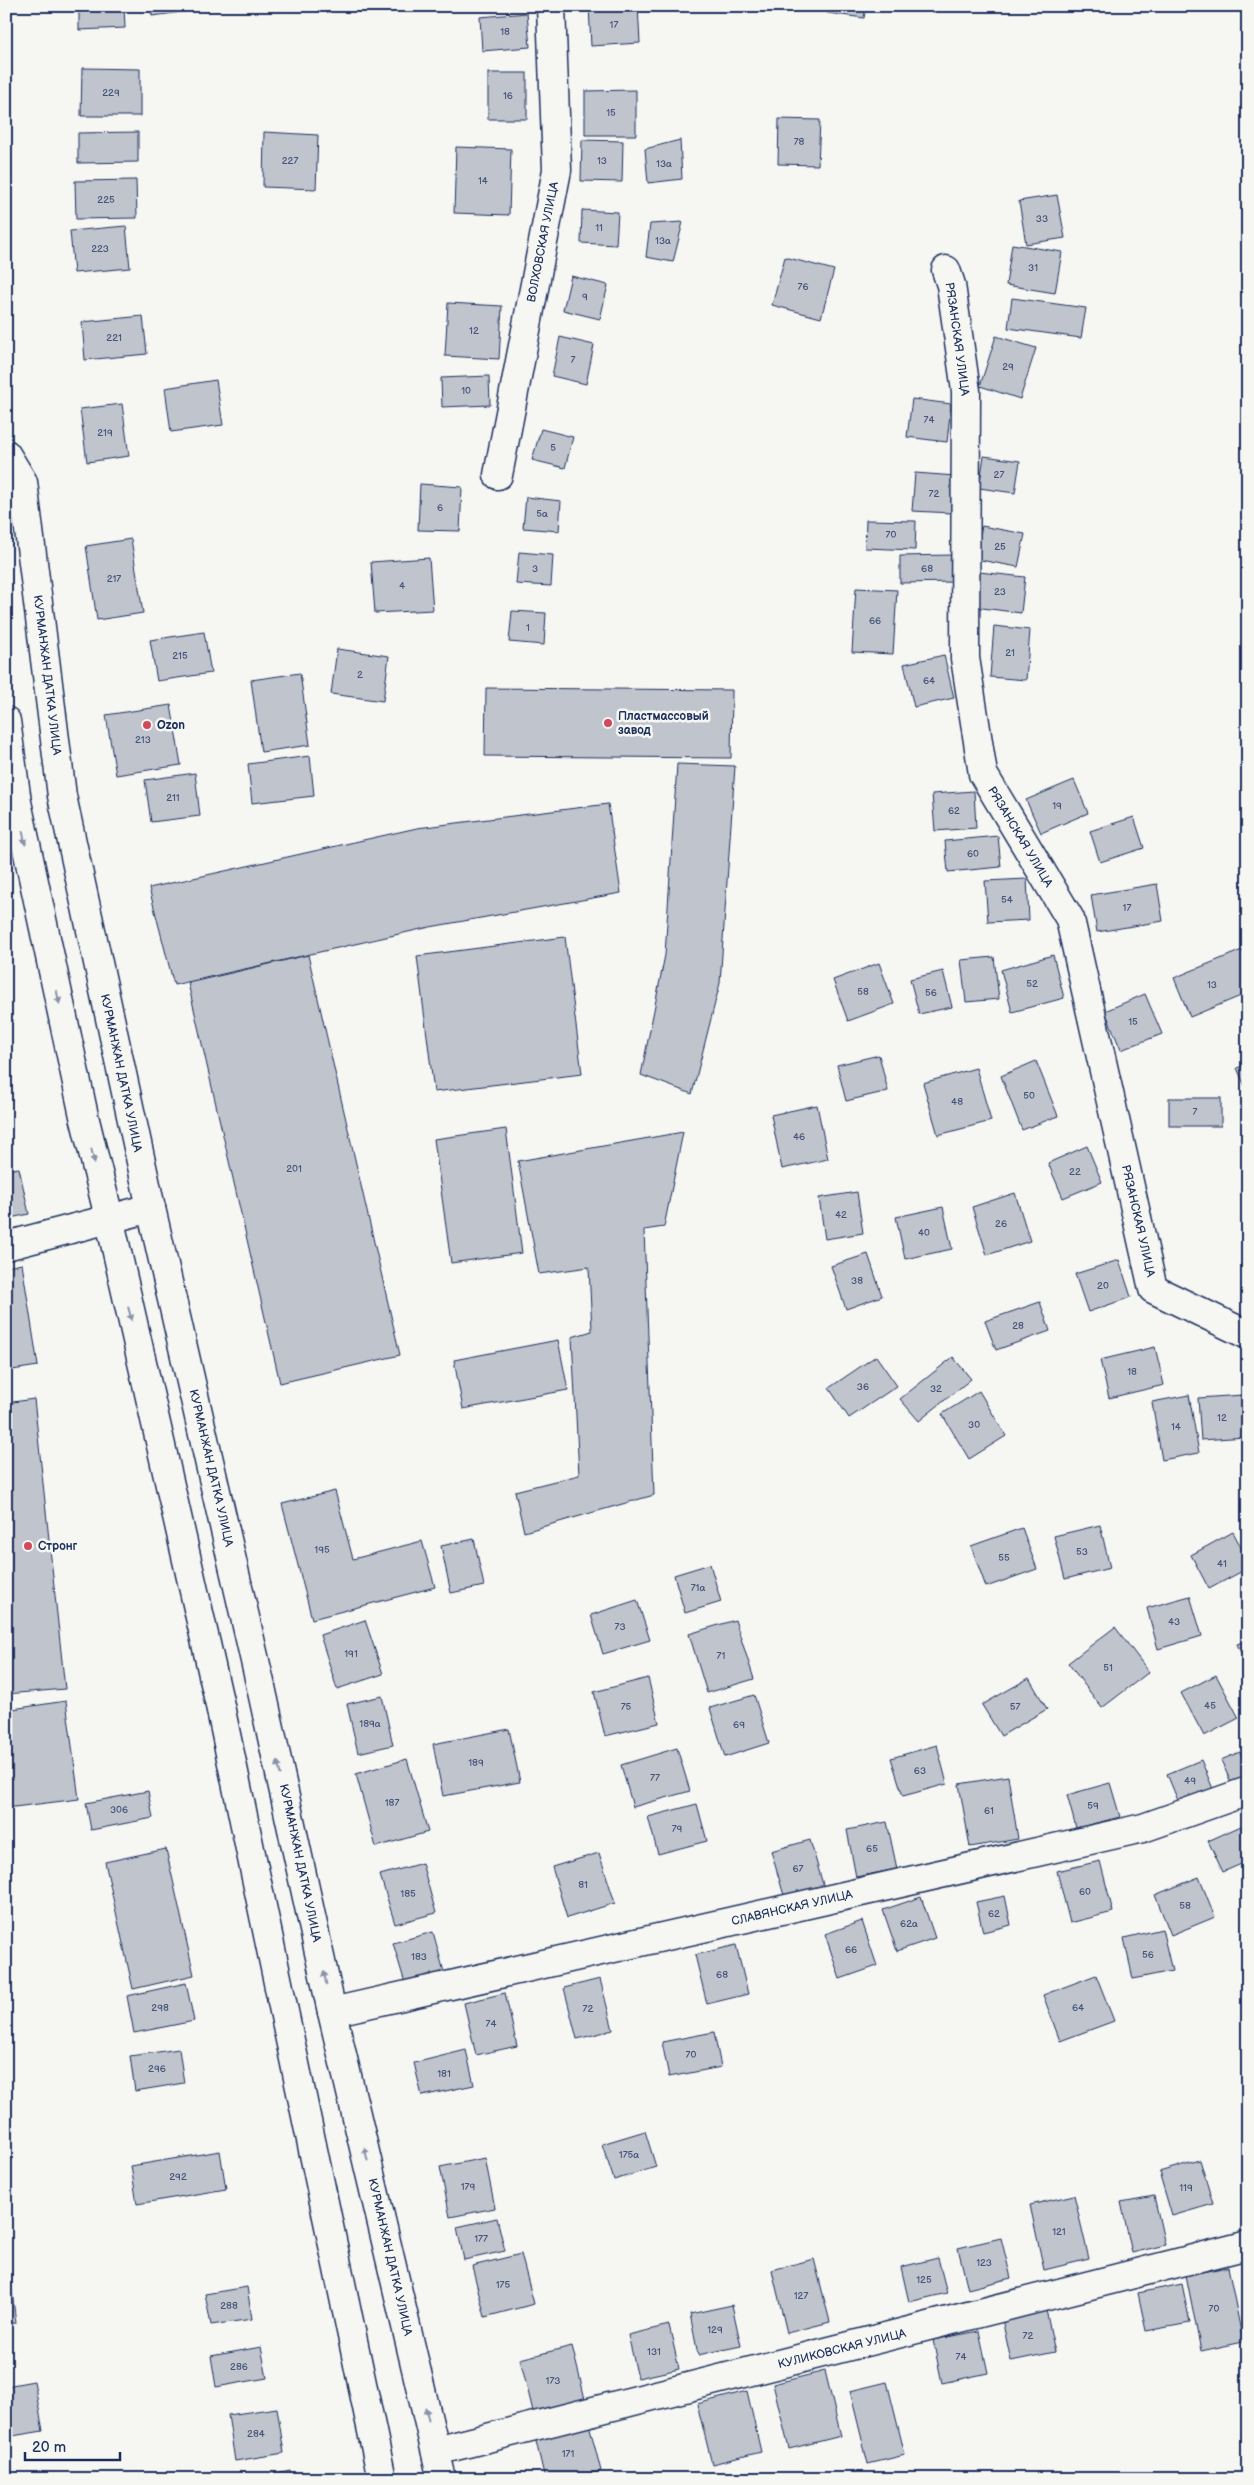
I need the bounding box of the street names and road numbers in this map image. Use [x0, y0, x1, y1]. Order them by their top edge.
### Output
street label: ВОЛХОВСКАЯ УЛИЦА [524, 180, 562, 304]
street label: РЯЗАНСКАЯ УЛИЦА [942, 281, 973, 398]
street label: КУРМАНЖАН ДАТКА УЛИЦА [30, 594, 64, 757]
street label: РЯЗАНСКАЯ УЛИЦА [984, 784, 1056, 891]
street label: КУРМАНЖАН ДАТКА УЛИЦА [97, 993, 145, 1154]
street label: РЯЗАНСКАЯ УЛИЦА [1118, 1163, 1158, 1279]
street label: КУРМАНЖАН ДАТКА УЛИЦА [186, 1388, 237, 1549]
street label: КУРМАНЖАН ДАТКА УЛИЦА [276, 1783, 324, 1944]
street label: СЛАВЯНСКАЯ УЛИЦА [730, 1887, 855, 1929]
street label: КУРМАНЖАН ДАТКА УЛИЦА [365, 2177, 416, 2338]
street label: КУЛИКОВСКАЯ УЛИЦА [776, 2326, 908, 2372]

